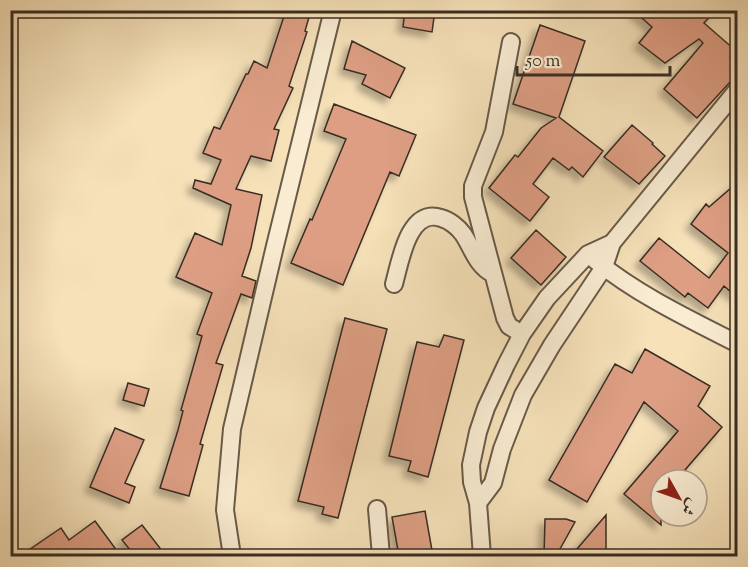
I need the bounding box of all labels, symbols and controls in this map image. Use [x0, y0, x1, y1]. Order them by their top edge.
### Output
scale bar [517, 39, 670, 77]
text: 50 m [525, 49, 561, 75]
north arrow [649, 468, 709, 528]
text: ش [675, 493, 702, 520]

